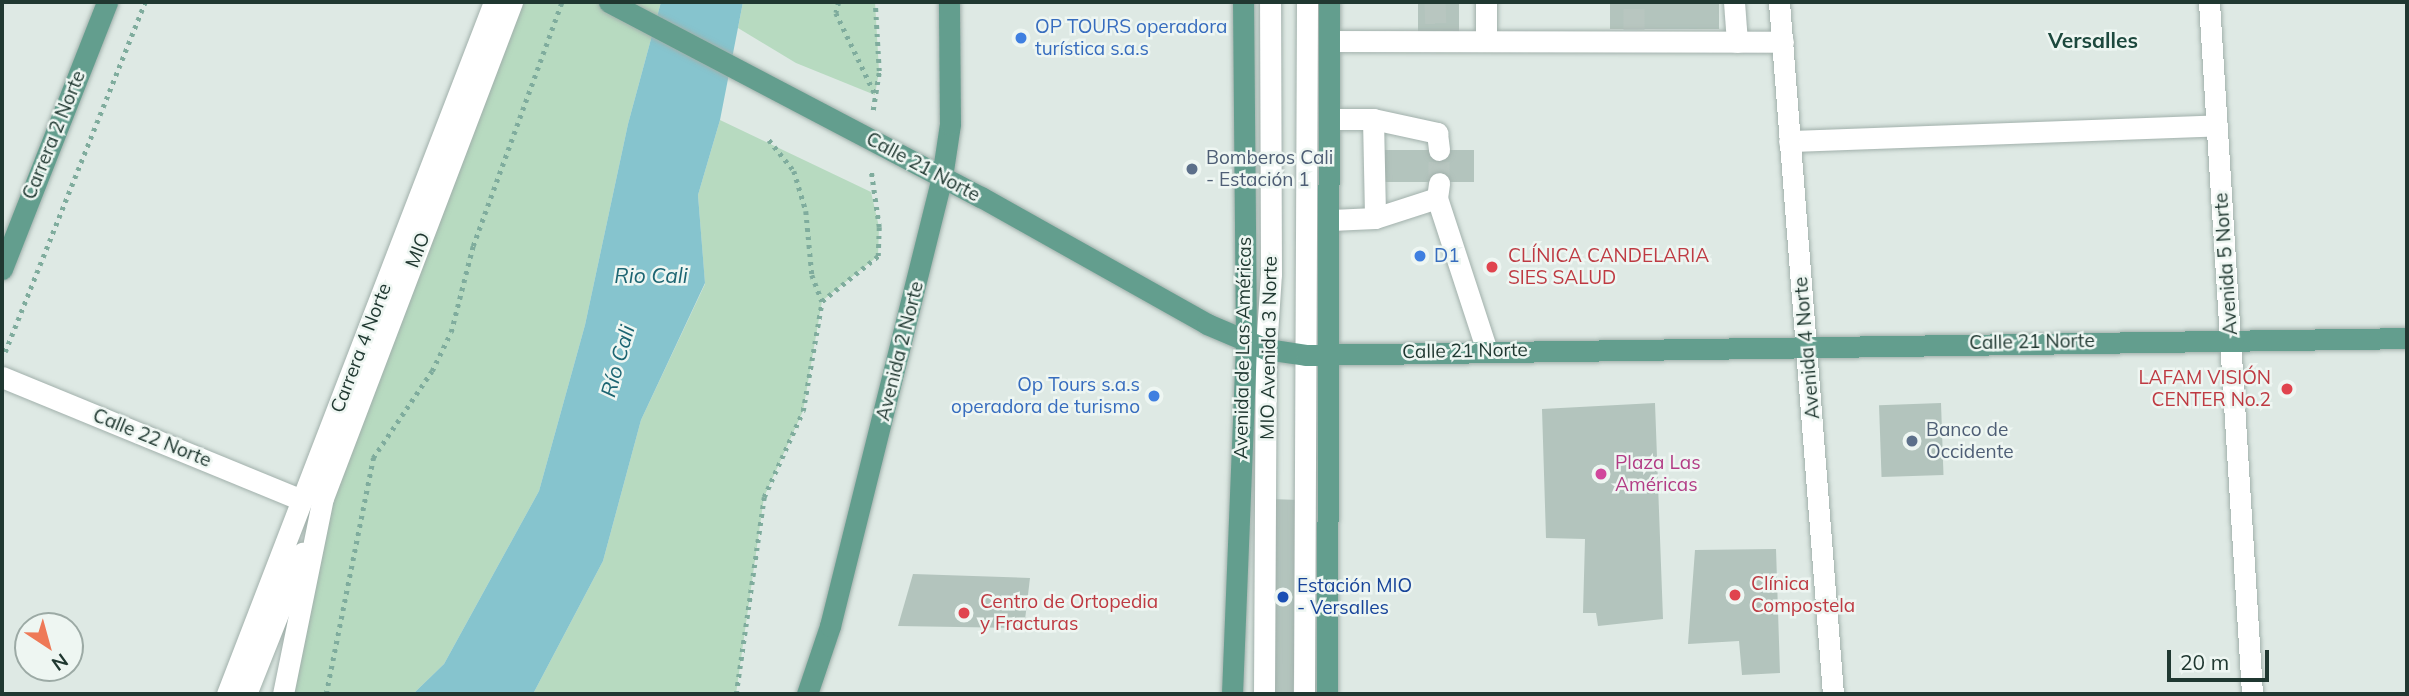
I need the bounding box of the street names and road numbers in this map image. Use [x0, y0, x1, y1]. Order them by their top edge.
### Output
street label: Carrera 2 Norte [18, 67, 90, 203]
street label: Calle 21 Norte [862, 127, 984, 207]
street label: Avenida 5 Norte [2210, 192, 2242, 336]
street label: MIO [401, 229, 435, 271]
street label: Avenida de Las Américas [1230, 237, 1256, 459]
street label: MIO Avenida 3 Norte [1256, 256, 1282, 440]
street label: Avenida 4 Norte [1789, 276, 1825, 420]
street label: Avenida 2 Norte [872, 279, 928, 423]
street label: Carrera 4 Norte [326, 280, 396, 416]
street label: Calle 21 Norte [1969, 330, 2095, 354]
street label: Calle 21 Norte [1402, 339, 1528, 363]
street label: Calle 22 Norte [90, 404, 214, 472]

